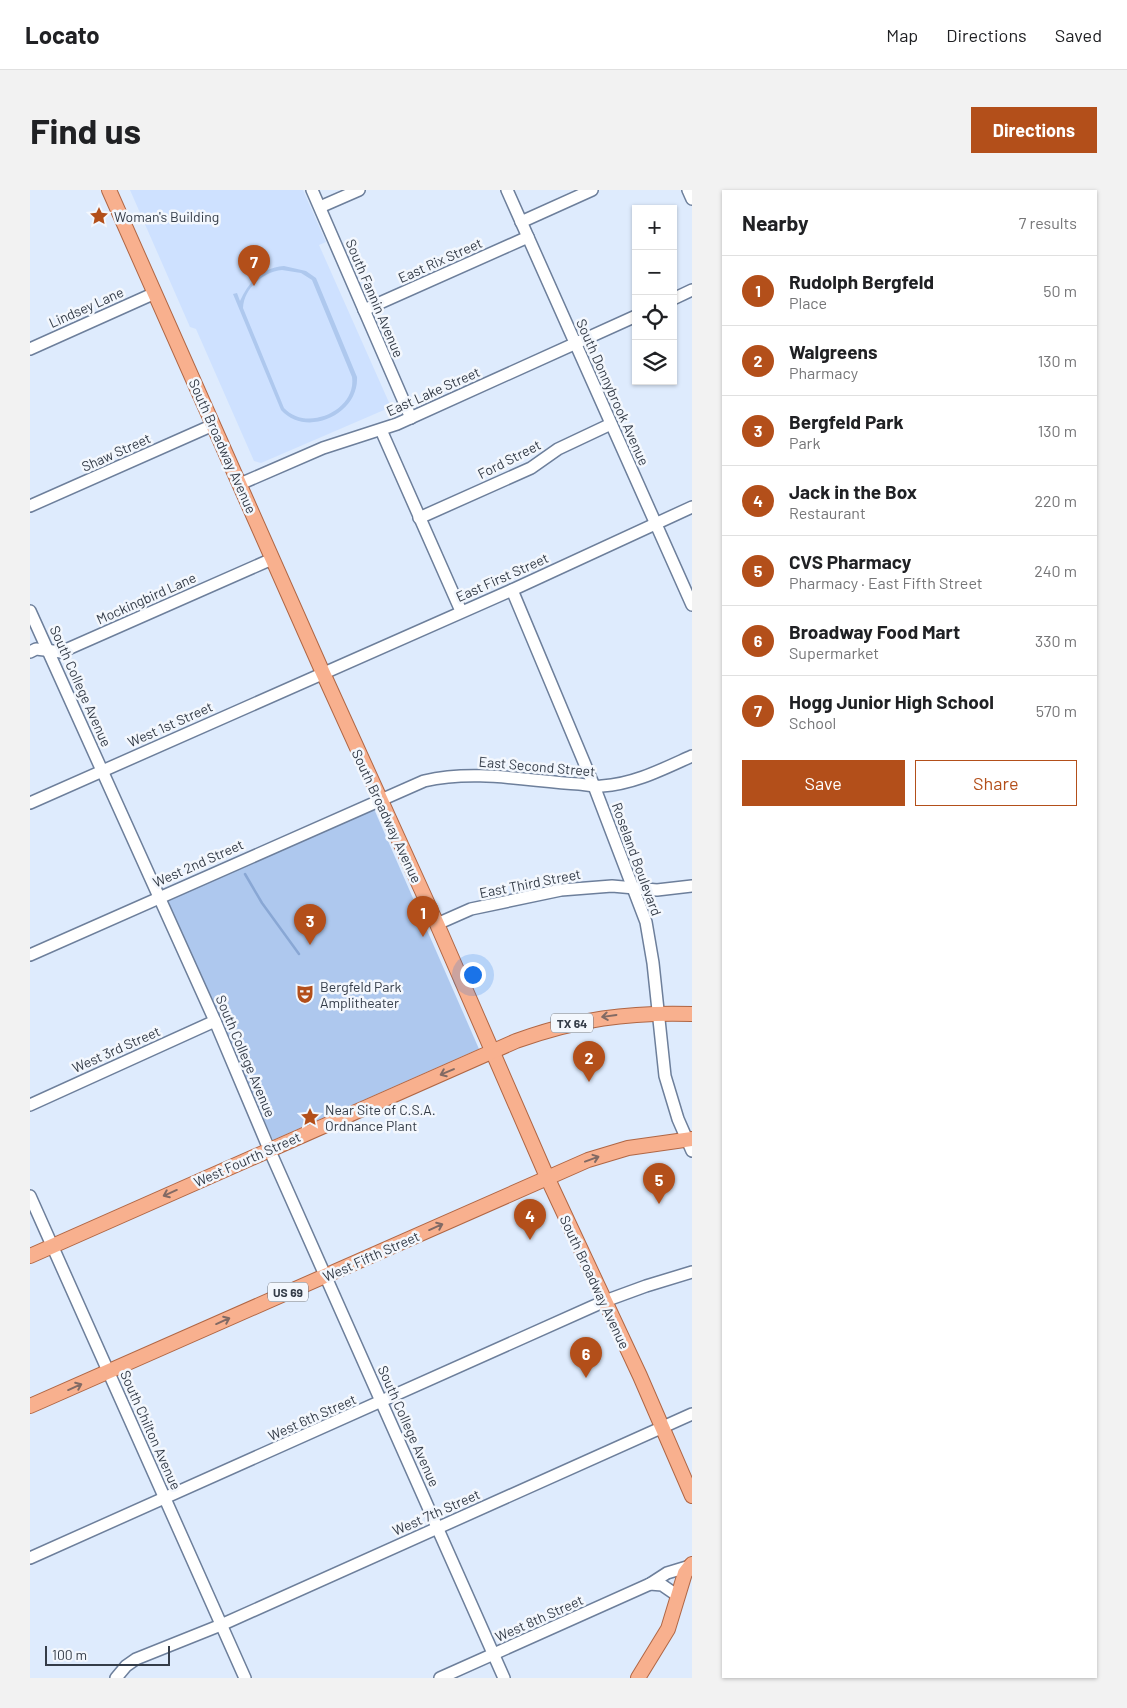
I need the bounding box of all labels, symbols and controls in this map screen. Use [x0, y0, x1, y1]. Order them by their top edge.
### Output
text: Locato [25, 20, 100, 49]
text: Map [886, 24, 918, 46]
text: Directions [946, 24, 1027, 46]
text: Saved [1055, 24, 1102, 46]
button: Directions [971, 107, 1097, 153]
text: Find us [30, 109, 141, 151]
place icon: Woman's Building [88, 205, 110, 227]
map controls [632, 205, 677, 385]
button: + [632, 205, 677, 250]
place label: Woman's Building [114, 208, 219, 225]
text: Nearby [742, 210, 808, 235]
text: 7 results [1019, 213, 1077, 232]
street label: East Rix Street [395, 234, 485, 286]
street label: South Fannin Avenue [342, 236, 408, 360]
pin: 7 [238, 245, 270, 286]
button: − [632, 250, 677, 295]
text: Rudolph Bergfeld [789, 270, 934, 293]
text: 1 [755, 281, 761, 300]
text: 50 m [1043, 281, 1077, 300]
street label: Lindsey Lane [46, 283, 126, 331]
text: Place [789, 293, 827, 312]
button: locate [632, 295, 677, 340]
street label: South Donnybrook Avenue [573, 316, 653, 468]
button: layers [632, 340, 677, 385]
text: Walgreens [789, 340, 877, 363]
text: 2 [754, 351, 762, 370]
text: 130 m [1038, 351, 1077, 370]
street label: East Lake Street [384, 363, 482, 419]
text: Pharmacy [789, 363, 858, 382]
street label: South Broadway Avenue [186, 376, 260, 516]
text: Bergfeld Park [789, 410, 904, 433]
text: 3 [754, 421, 762, 440]
text: 130 m [1038, 421, 1077, 440]
street label: Shaw Street [79, 429, 153, 475]
text: Park [789, 433, 820, 452]
street label: Ford Street [475, 436, 543, 482]
text: Jack in the Box [789, 480, 917, 503]
text: 4 [753, 491, 763, 510]
text: 220 m [1034, 491, 1077, 510]
text: Restaurant [789, 503, 866, 522]
street label: East First Street [453, 549, 551, 605]
text: CVS Pharmacy [789, 550, 911, 573]
text: 5 [754, 561, 762, 580]
text: 240 m [1034, 561, 1077, 580]
street label: Mockingbird Lane [94, 568, 198, 628]
text: Pharmacy · East Fifth Street [789, 573, 983, 592]
text: Broadway Food Mart [789, 620, 960, 643]
street label: South College Avenue [47, 623, 115, 749]
text: 6 [754, 631, 762, 650]
text: 330 m [1035, 631, 1077, 650]
text: Supermarket [789, 643, 879, 662]
text: Hogg Junior High School [789, 690, 994, 713]
street label: West 1st Street [125, 698, 215, 750]
text: 7 [754, 701, 762, 720]
text: 570 m [1036, 701, 1077, 720]
text: School [789, 713, 836, 732]
street label: South Broadway Avenue [348, 746, 426, 886]
street label: East Second Street [478, 752, 596, 780]
button: Save [742, 760, 905, 806]
button: Share [915, 760, 1077, 806]
street label: Roseland Boulevard [609, 800, 665, 918]
street label: West 2nd Street [150, 835, 246, 891]
street label: East Third Street [478, 865, 582, 901]
pin: 1 [407, 896, 439, 937]
pin: 3 [294, 904, 326, 945]
your location [460, 962, 486, 988]
place label: Bergfeld Park Amplitheater [320, 978, 402, 1011]
theatre icon: Bergfeld Park Amplitheater [294, 983, 316, 1005]
street label: South College Avenue [213, 992, 279, 1120]
one-way arrow [601, 1011, 617, 1021]
road number: TX 64 [551, 1014, 593, 1032]
street label: West 3rd Street [69, 1022, 163, 1076]
pin: 2 [573, 1041, 605, 1082]
one-way arrow [440, 1067, 455, 1077]
place label: Near Site of C.S.A. Ordnance Plant [325, 1101, 436, 1134]
place icon: Near Site of C.S.A. Ordnance Plant [299, 1106, 321, 1128]
street label: West Fourth Street [191, 1128, 303, 1190]
one-way arrow [583, 1154, 599, 1163]
pin: 5 [643, 1163, 675, 1204]
one-way arrow [163, 1189, 178, 1199]
pin: 4 [514, 1199, 546, 1240]
street label: South Broadway Avenue [556, 1212, 634, 1352]
one-way arrow [428, 1221, 443, 1231]
street label: West Fifth Street [320, 1227, 422, 1285]
road number: US 69 [268, 1282, 308, 1302]
one-way arrow [215, 1316, 230, 1326]
pin: 6 [570, 1337, 602, 1378]
street label: South College Avenue [375, 1363, 443, 1489]
street label: South Chilton Avenue [117, 1368, 185, 1492]
one-way arrow [67, 1381, 82, 1391]
street label: West 6th Street [265, 1390, 359, 1444]
street label: West 7th Street [390, 1485, 482, 1539]
street label: West 8th Street [492, 1591, 586, 1645]
scale bar [45, 1643, 170, 1666]
text: 100 m [52, 1646, 87, 1663]

